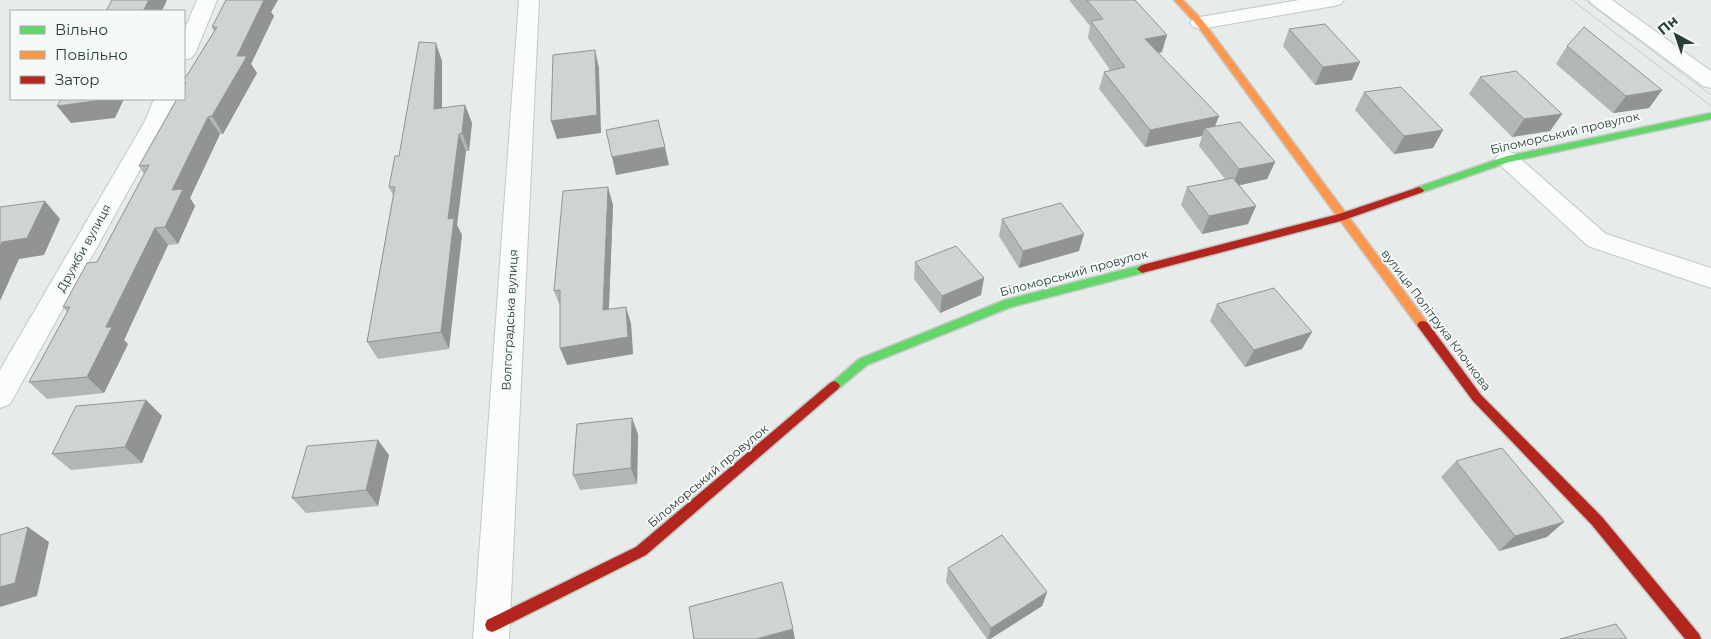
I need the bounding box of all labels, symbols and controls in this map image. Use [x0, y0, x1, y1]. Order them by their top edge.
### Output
legend [10, 10, 185, 100]
north arrow [1651, 10, 1701, 60]
text: Пн [1654, 11, 1682, 39]
text: Вільно [55, 20, 108, 39]
text: Повільно [55, 45, 128, 64]
text: Затор [55, 70, 100, 89]
street label: Біломорський провулок [1489, 108, 1641, 157]
street label: Дружби вулиця [53, 201, 114, 294]
street label: Біломорський провулок [998, 246, 1150, 300]
street label: вулиця Політрука Клочкова [1378, 246, 1495, 393]
street label: Волгоградська вулиця [498, 249, 521, 391]
street label: Біломорський провулок [644, 421, 771, 530]

